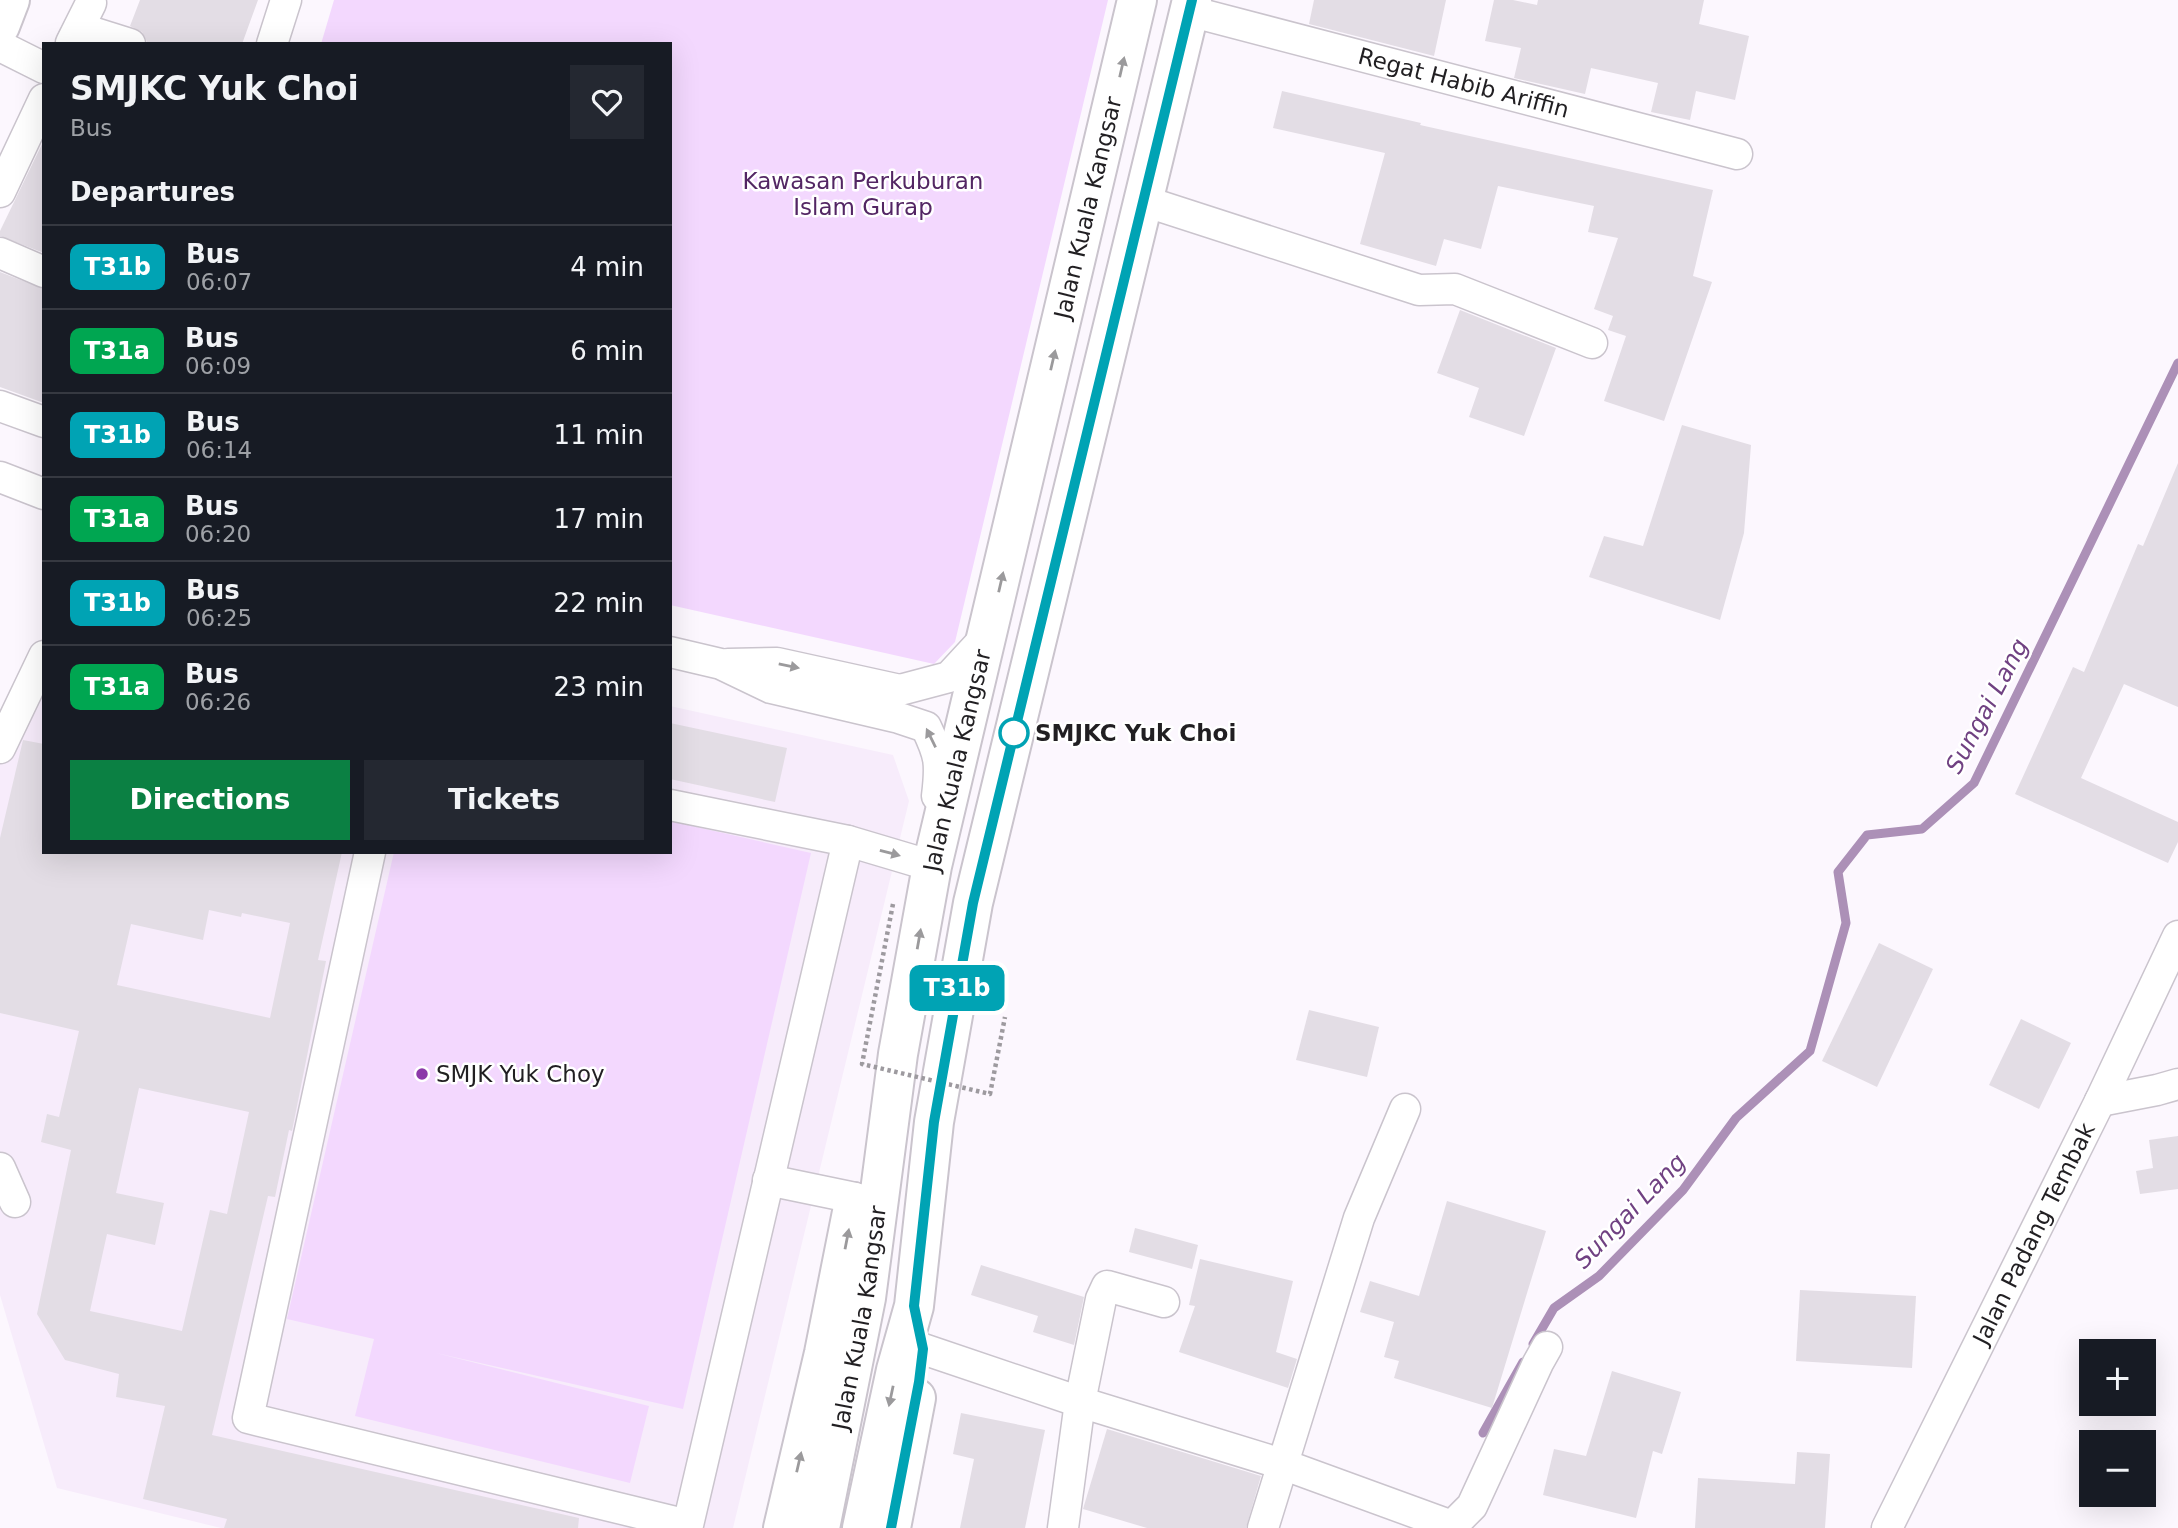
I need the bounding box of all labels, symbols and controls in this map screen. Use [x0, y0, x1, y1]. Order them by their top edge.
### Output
street label: Regat Habib Ariffin [1356, 43, 1572, 123]
one-way arrow [1116, 56, 1127, 78]
button: heart [570, 65, 644, 139]
text: SMJKC Yuk Choi [70, 69, 359, 108]
street label: Jalan Kuala Kangsar [1049, 94, 1127, 323]
text: Bus [70, 115, 112, 141]
park label: Kawasan Perkuburan Islam Gurap [743, 168, 983, 220]
text: Departures [70, 177, 235, 207]
text: Bus [186, 239, 240, 269]
text: 4 min [570, 252, 644, 282]
text: T31b [84, 253, 151, 281]
text: 06:07 [186, 269, 252, 295]
text: Bus [185, 323, 239, 353]
text: 6 min [570, 336, 644, 366]
text: T31a [84, 337, 150, 365]
one-way arrow [1048, 349, 1059, 371]
text: 06:09 [185, 353, 251, 379]
text: Bus [186, 407, 240, 437]
text: 11 min [554, 420, 644, 450]
text: T31b [84, 421, 151, 449]
text: 06:14 [186, 437, 252, 463]
text: Bus [185, 491, 239, 521]
text: 17 min [554, 504, 644, 534]
text: T31a [84, 505, 150, 533]
text: 06:20 [185, 521, 251, 547]
one-way arrow [996, 571, 1007, 593]
text: Bus [186, 575, 240, 605]
text: 22 min [554, 588, 644, 618]
text: T31b [84, 589, 151, 617]
text: 06:25 [186, 605, 252, 631]
water label: Sungai Lang [1940, 634, 2034, 778]
street label: Jalan Kuala Kangsar [918, 647, 996, 876]
text: Bus [185, 659, 239, 689]
one-way arrow [778, 660, 800, 671]
text: 23 min [554, 672, 644, 702]
text: T31a [84, 673, 150, 701]
text: 06:26 [185, 689, 251, 715]
marker: SMJKC Yuk Choi [999, 718, 1029, 748]
place label: SMJKC Yuk Choi [1035, 720, 1236, 746]
one-way arrow [925, 728, 936, 748]
button: Directions [70, 760, 350, 840]
button: Tickets [364, 760, 644, 840]
one-way arrow [880, 849, 901, 859]
one-way arrow [914, 927, 925, 949]
line badge: T31b [908, 965, 1006, 1011]
text: T31b [924, 974, 990, 1002]
place label: SMJK Yuk Choy [436, 1061, 605, 1087]
marker: SMJK Yuk Choy [414, 1066, 430, 1082]
street label: Jalan Padang Tembak [1967, 1118, 2100, 1350]
water label: Sungai Lang [1568, 1148, 1692, 1274]
street label: Jalan Kuala Kangsar [827, 1203, 891, 1434]
one-way arrow [842, 1228, 853, 1250]
map controls [2079, 1339, 2156, 1507]
button: + [2079, 1339, 2156, 1416]
one-way arrow [885, 1385, 896, 1407]
button: − [2079, 1430, 2156, 1507]
one-way arrow [793, 1451, 804, 1473]

